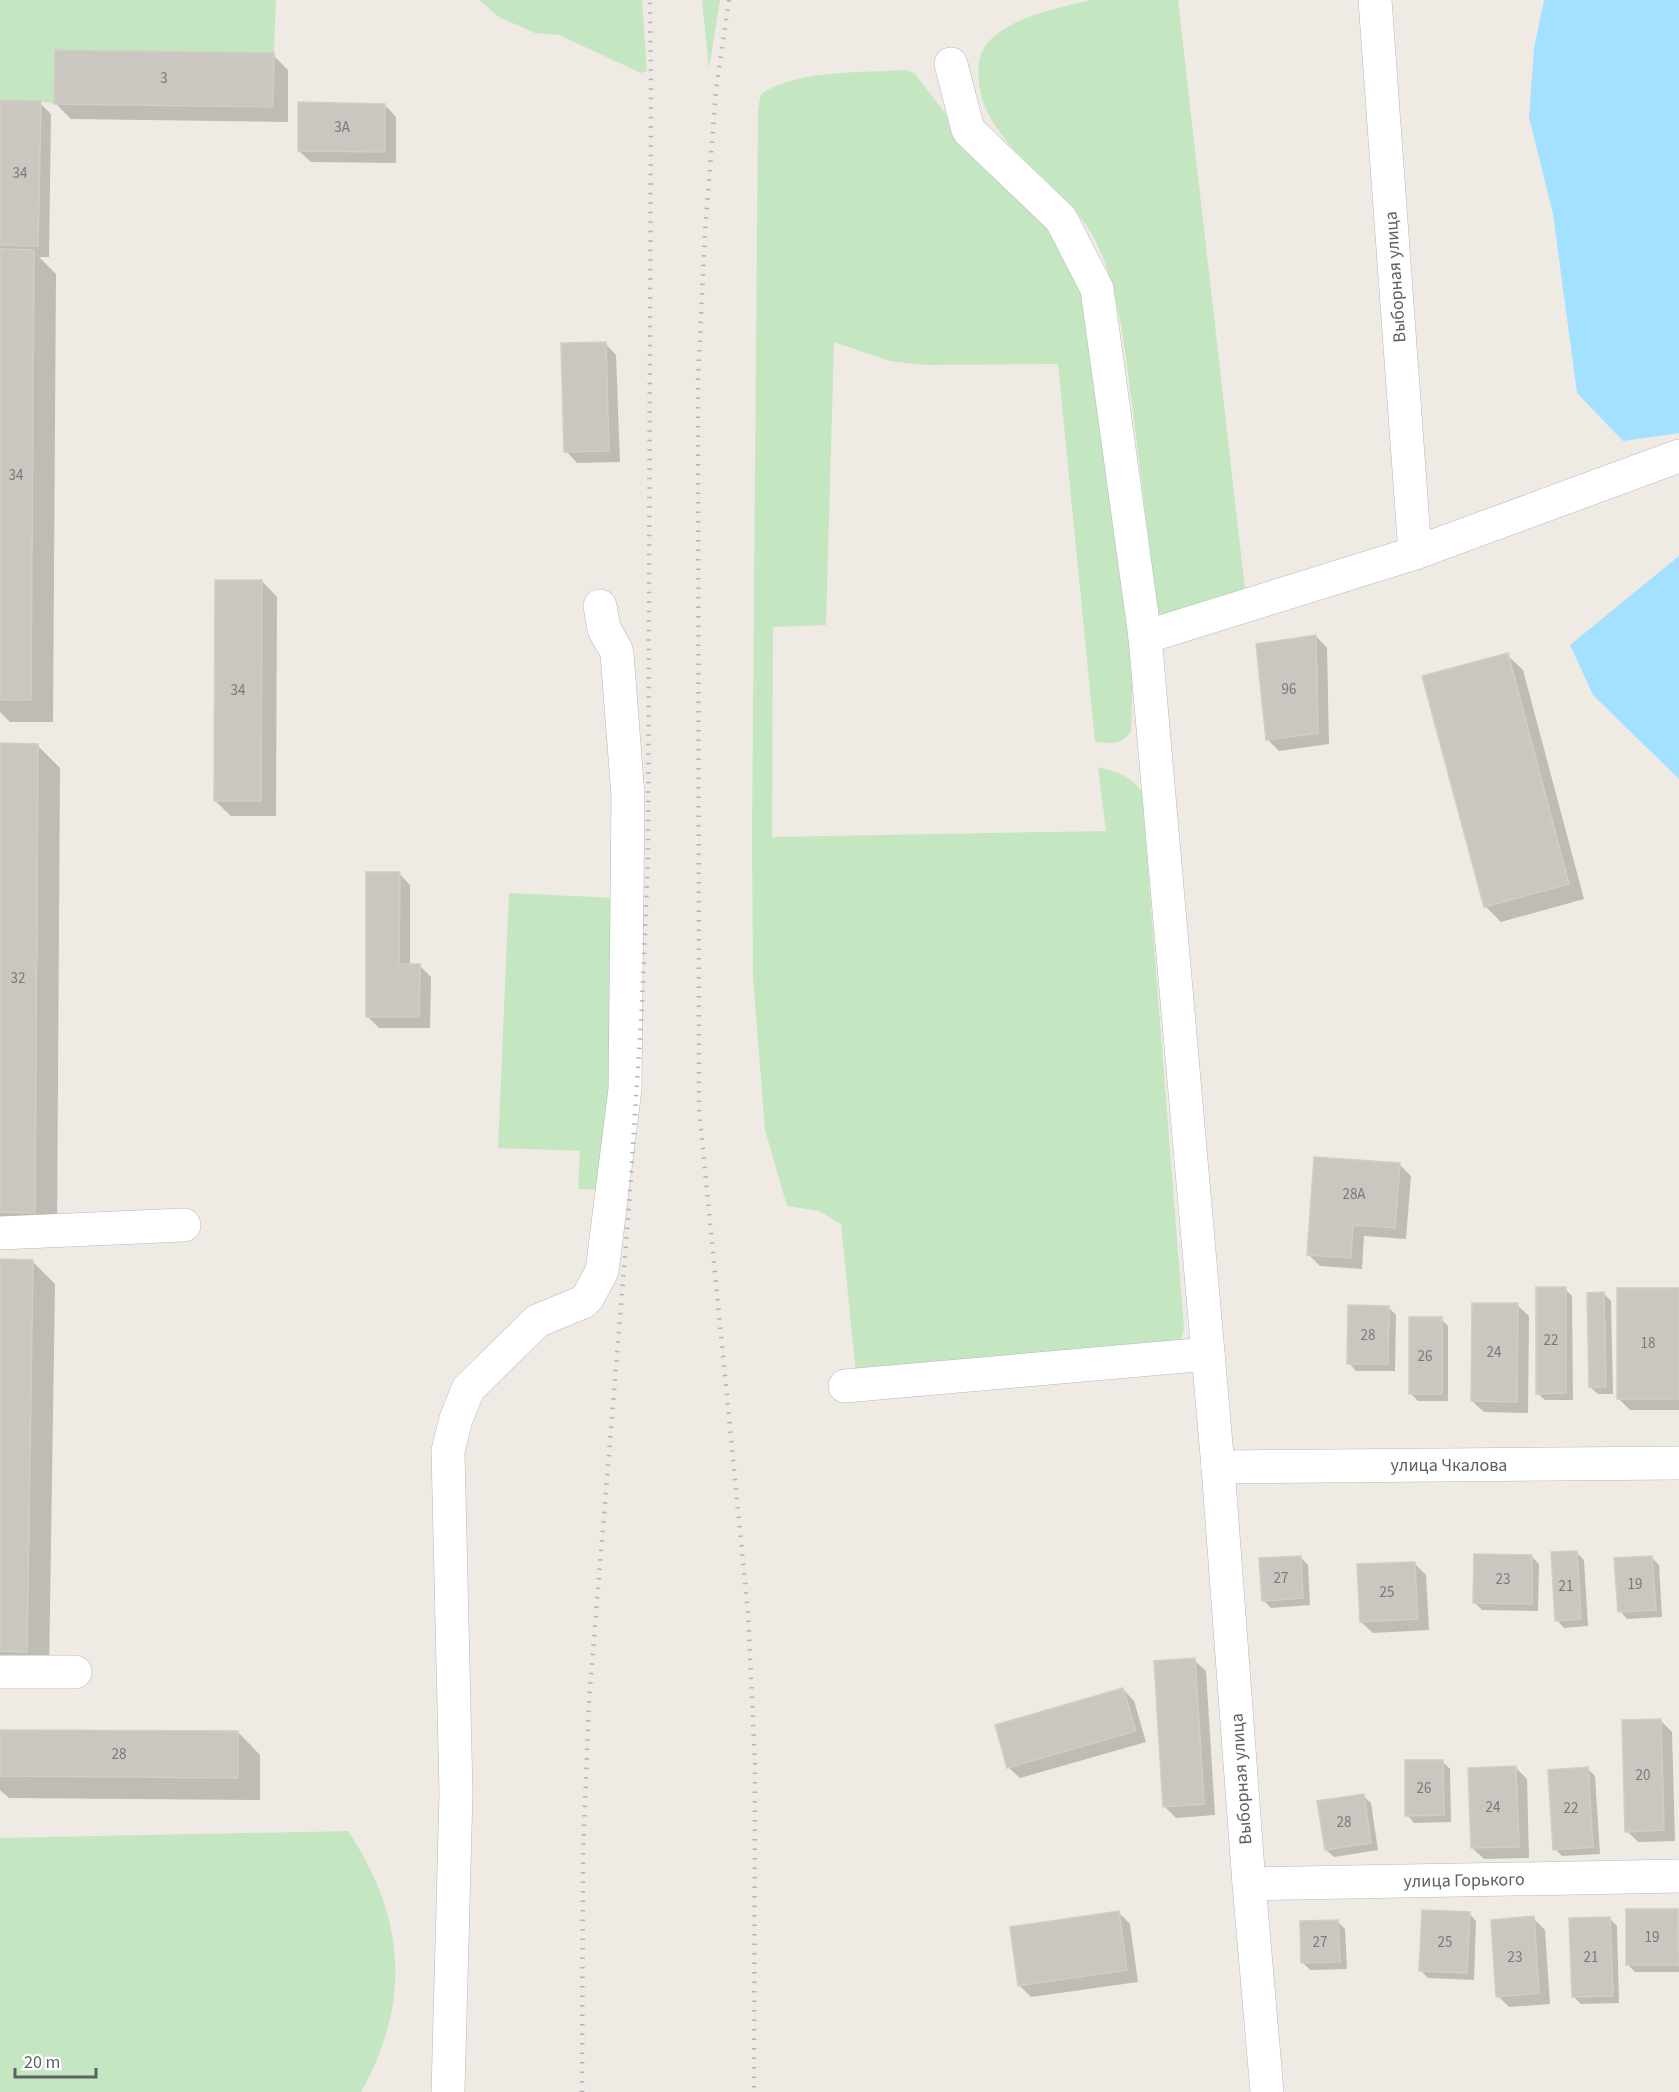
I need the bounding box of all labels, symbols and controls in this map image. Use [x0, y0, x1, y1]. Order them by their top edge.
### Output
house number: 3 [160, 68, 168, 89]
house number: 3А [334, 117, 351, 138]
house number: 34 [13, 163, 28, 184]
street label: Выборная улица [1378, 211, 1413, 343]
house number: 34 [9, 465, 24, 486]
house number: 96 [1282, 679, 1296, 700]
house number: 34 [231, 680, 246, 701]
house number: 32 [11, 968, 25, 989]
house number: 28А [1342, 1184, 1366, 1205]
house number: 28 [1361, 1325, 1375, 1346]
house number: 22 [1544, 1330, 1558, 1351]
house number: 18 [1641, 1333, 1655, 1354]
house number: 24 [1487, 1342, 1502, 1363]
house number: 26 [1418, 1346, 1432, 1367]
street label: улица Чкалова [1391, 1453, 1507, 1478]
house number: 27 [1274, 1568, 1288, 1589]
house number: 23 [1496, 1569, 1510, 1590]
house number: 19 [1628, 1574, 1642, 1595]
house number: 21 [1559, 1576, 1573, 1597]
house number: 25 [1380, 1582, 1394, 1603]
street label: Выборная улица [1224, 1713, 1259, 1845]
house number: 28 [112, 1744, 126, 1765]
house number: 20 [1636, 1765, 1650, 1786]
house number: 26 [1417, 1778, 1431, 1799]
house number: 24 [1486, 1797, 1501, 1818]
house number: 22 [1564, 1798, 1578, 1819]
house number: 28 [1337, 1812, 1351, 1833]
street label: улица Горького [1403, 1867, 1525, 1894]
house number: 19 [1645, 1927, 1659, 1948]
house number: 27 [1313, 1932, 1327, 1953]
house number: 25 [1438, 1932, 1452, 1953]
house number: 23 [1508, 1947, 1522, 1968]
house number: 21 [1584, 1947, 1598, 1968]
scale bar [15, 2041, 96, 2079]
text: 20 m [24, 2050, 60, 2075]

